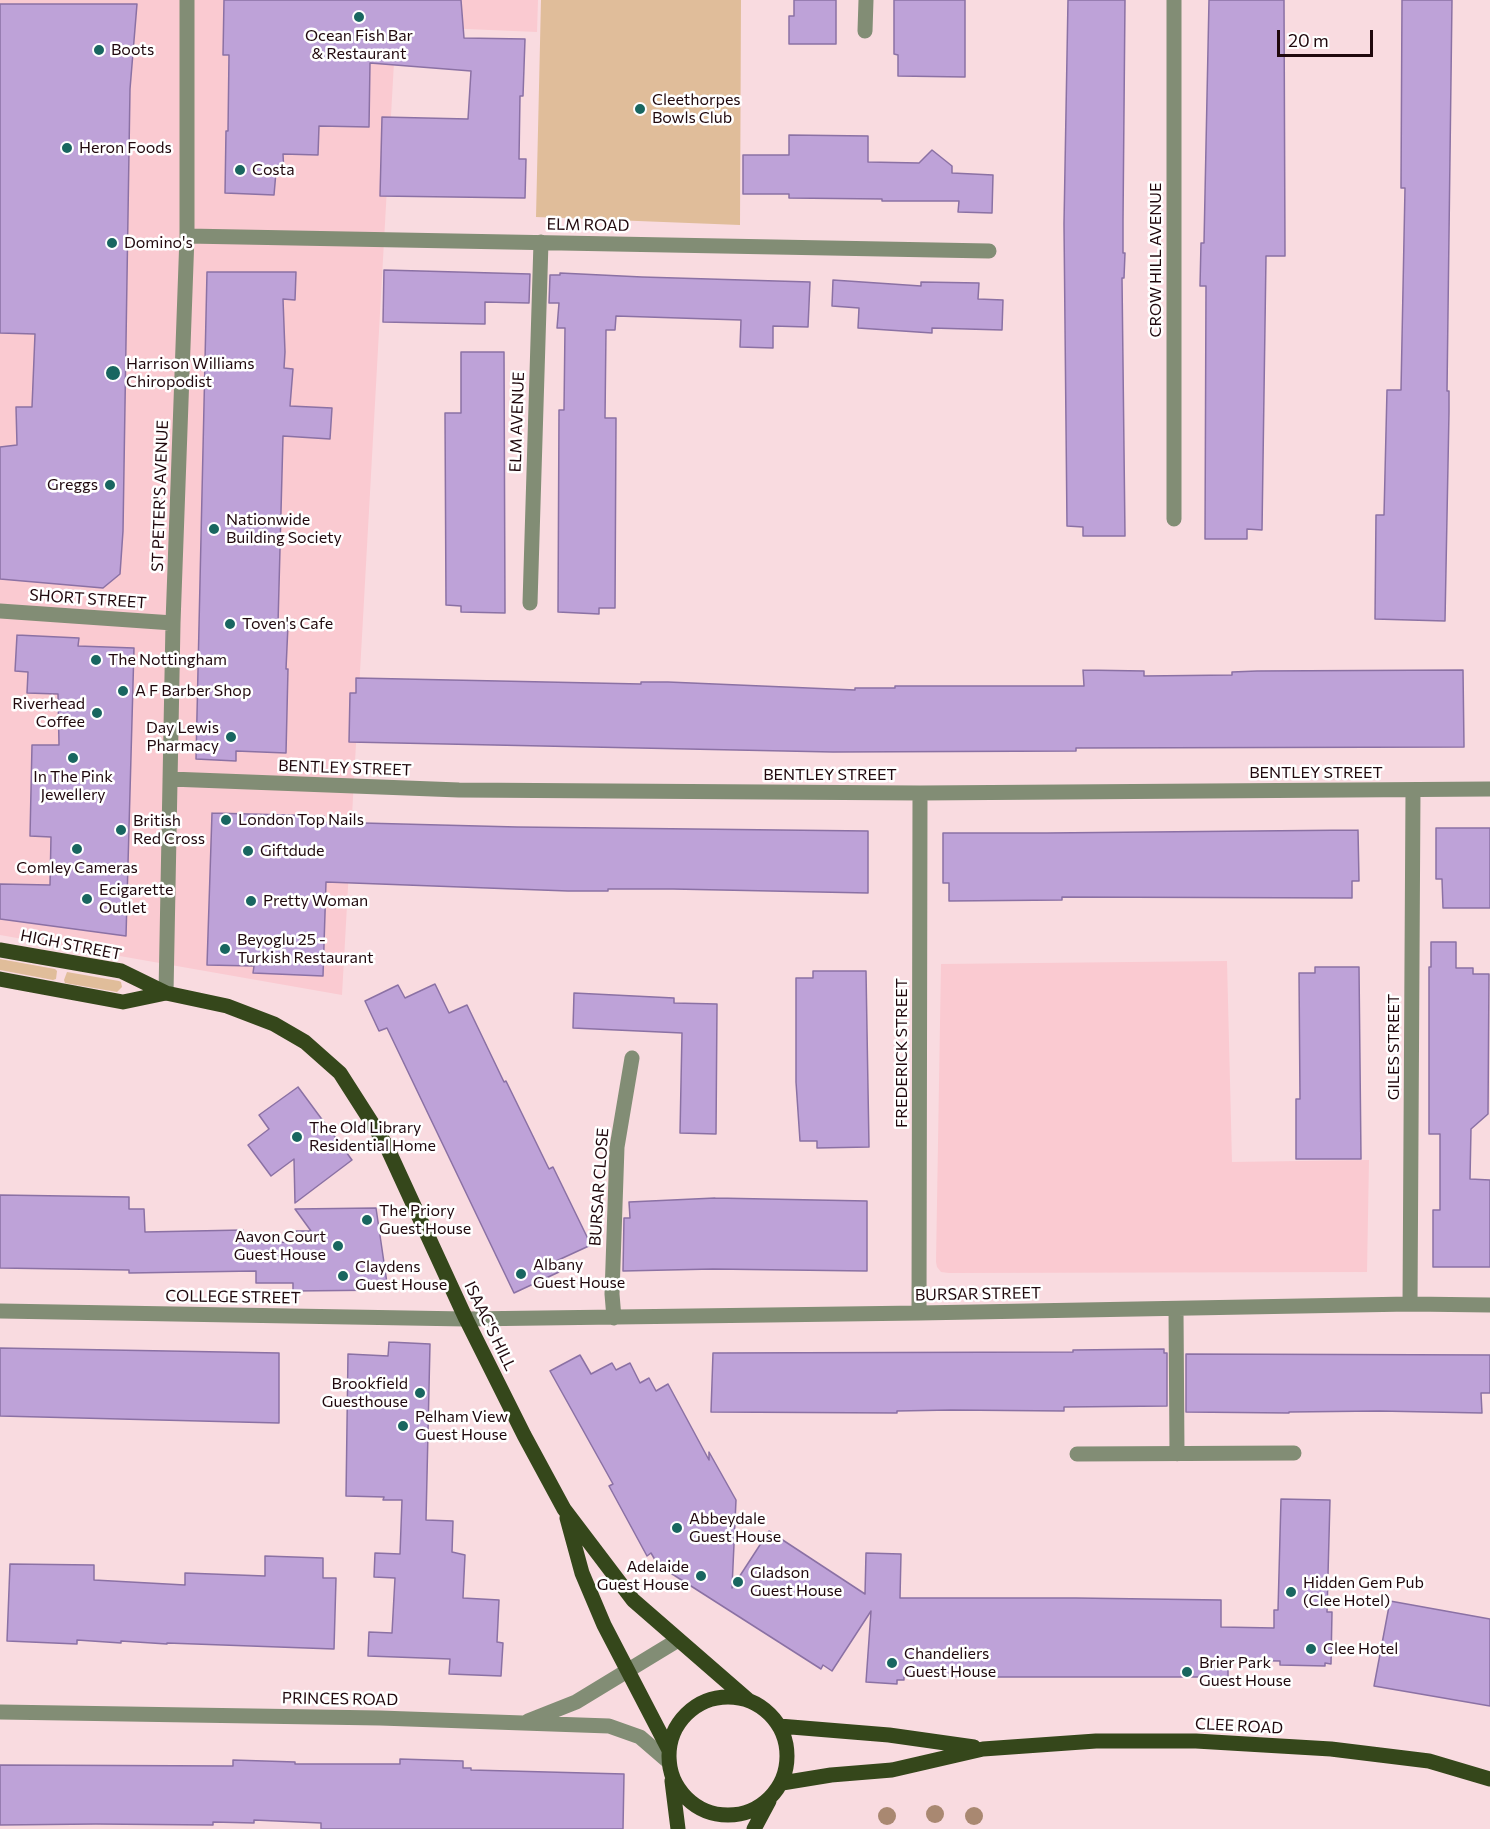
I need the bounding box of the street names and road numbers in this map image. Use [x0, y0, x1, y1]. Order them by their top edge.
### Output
street label: CROW HILL AVENUE [1146, 183, 1166, 337]
street label: ELM ROAD [546, 215, 630, 235]
street label: ELM AVENUE [506, 371, 528, 473]
street label: ST PETER'S AVENUE [148, 420, 172, 572]
street label: SHORT STREET [29, 585, 147, 613]
street label: BENTLEY STREET [278, 756, 412, 780]
street label: BENTLEY STREET [1249, 763, 1383, 783]
street label: BENTLEY STREET [763, 765, 897, 785]
street label: HIGH STREET [19, 926, 123, 964]
street label: FREDERICK STREET [892, 978, 912, 1128]
street label: GILES STREET [1384, 994, 1404, 1100]
street label: BURSAR CLOSE [585, 1127, 613, 1247]
street label: ISAAC'S HILL [460, 1278, 520, 1374]
street label: BURSAR STREET [915, 1283, 1041, 1305]
street label: COLLEGE STREET [165, 1286, 301, 1308]
street label: PRINCES ROAD [282, 1688, 398, 1710]
street label: CLEE ROAD [1195, 1714, 1283, 1738]

